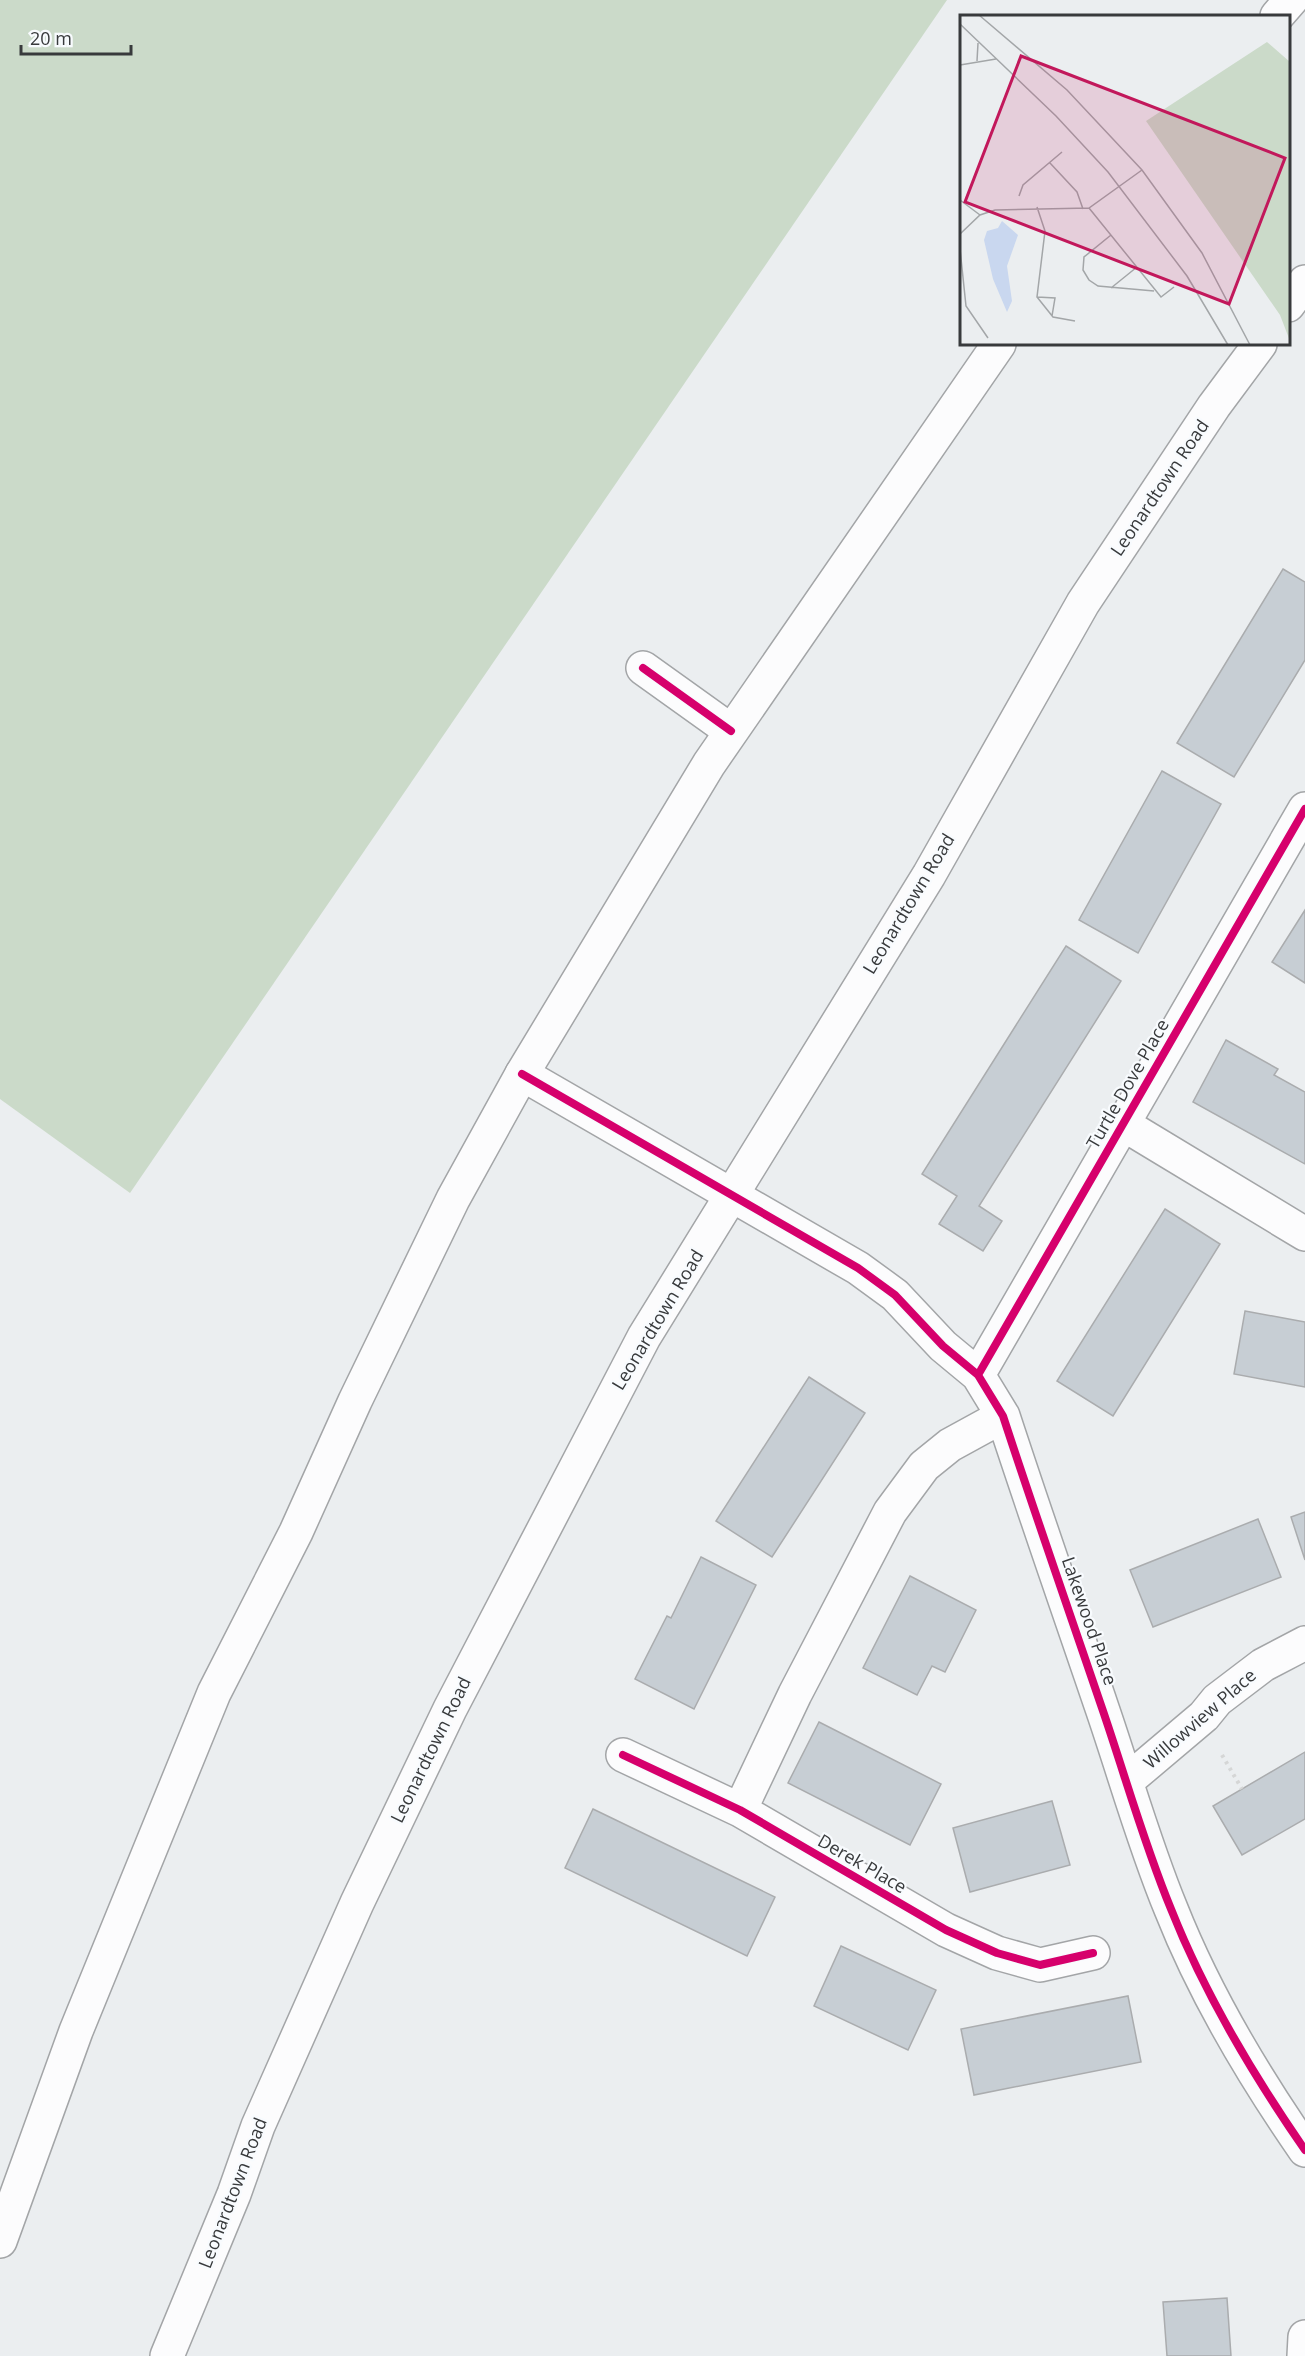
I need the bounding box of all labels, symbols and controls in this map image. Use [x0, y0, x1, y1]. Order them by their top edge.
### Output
inset map [960, 15, 1290, 345]
scale bar [21, 18, 130, 56]
text: 20 m [30, 26, 72, 50]
street label: Leonardtown Road [1105, 415, 1214, 560]
street label: Leonardtown Road [857, 829, 960, 978]
street label: Turtle Dove Place [1080, 1014, 1174, 1153]
street label: Leonardtown Road [606, 1245, 709, 1394]
street label: Lakewood Place [1057, 1553, 1123, 1688]
street label: Willowview Place [1138, 1663, 1261, 1774]
street label: Leonardtown Road [384, 1673, 476, 1827]
street label: Derek Place [814, 1828, 911, 1898]
street label: Leonardtown Road [192, 2114, 272, 2271]

